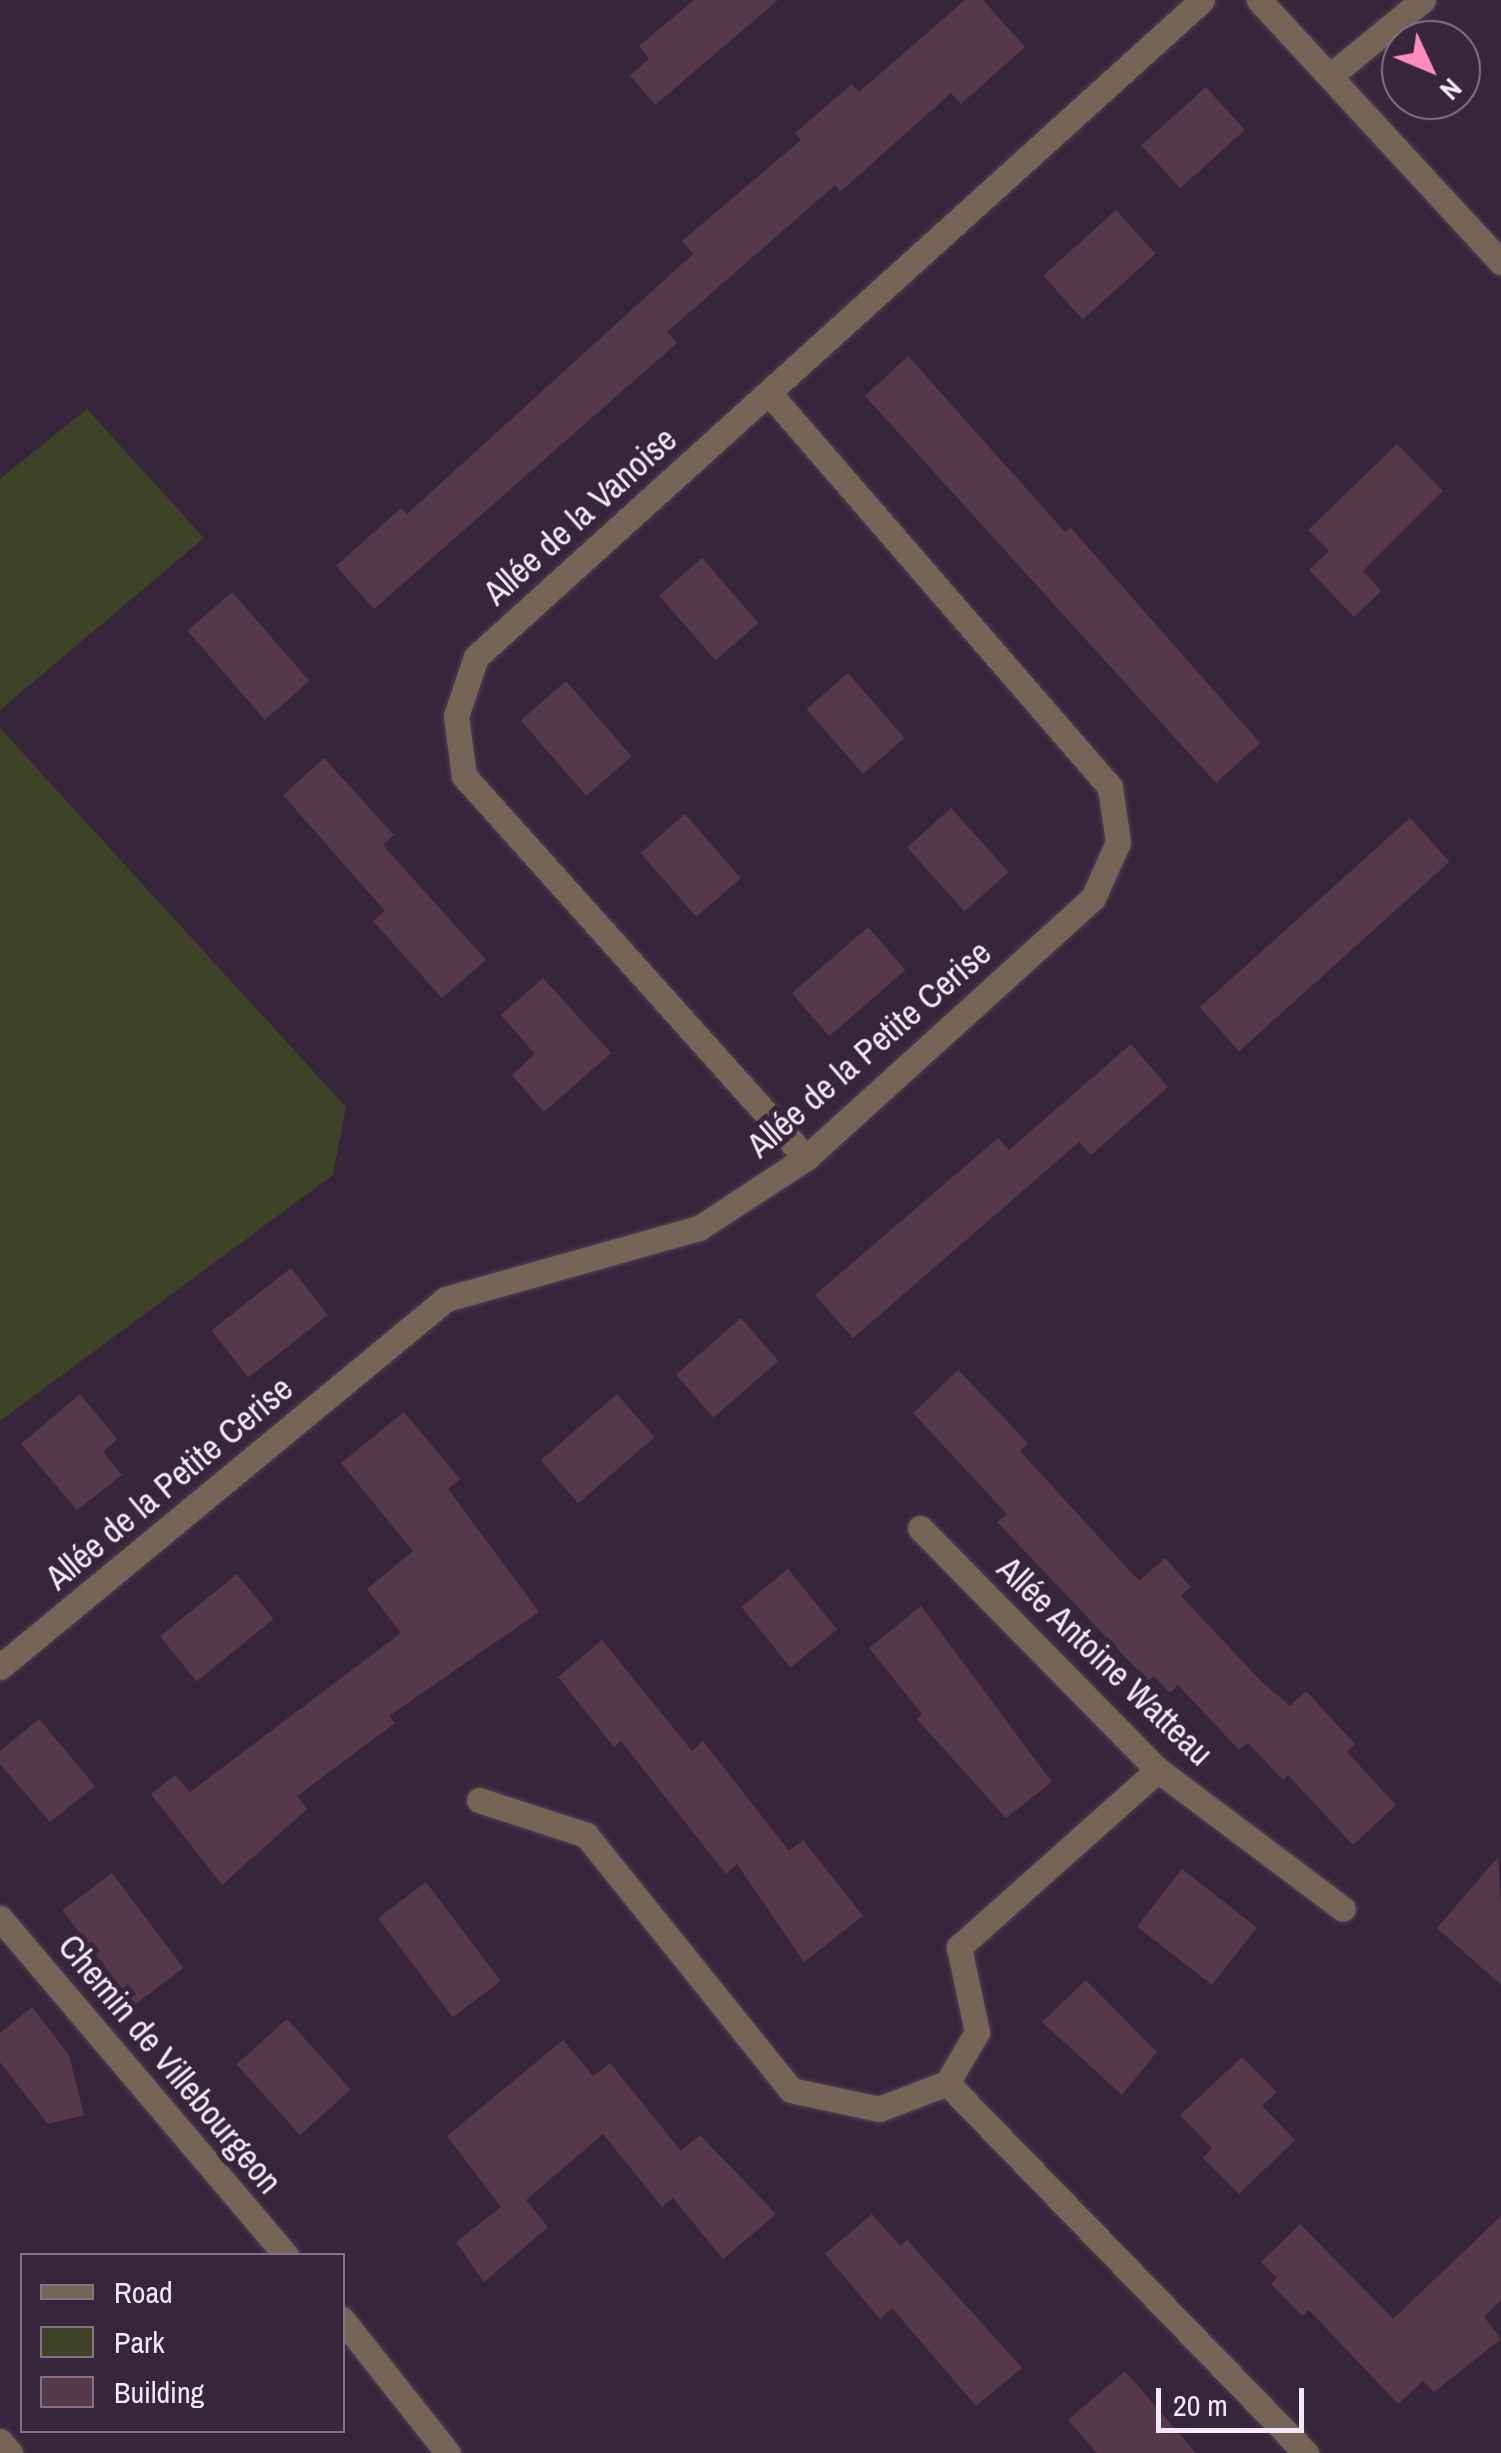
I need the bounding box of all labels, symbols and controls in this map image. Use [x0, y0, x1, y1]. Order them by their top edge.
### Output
north arrow [1381, 20, 1481, 120]
text: N [1432, 70, 1471, 109]
street label: Allée de la Vanoise [475, 418, 685, 614]
street label: Allée de la Petite Cerise [738, 932, 1000, 1166]
street label: Allée de la Petite Cerise [37, 1367, 301, 1599]
street label: Allée Antoine Watteau [988, 1547, 1222, 1775]
street label: Chemin de Villebourgeon [49, 1926, 291, 2202]
legend [20, 2253, 345, 2433]
text: Road [114, 2272, 173, 2312]
text: Park [114, 2322, 165, 2362]
scale bar [1161, 2368, 1308, 2430]
text: Building [114, 2372, 204, 2412]
text: 20 m [1173, 2385, 1228, 2425]

